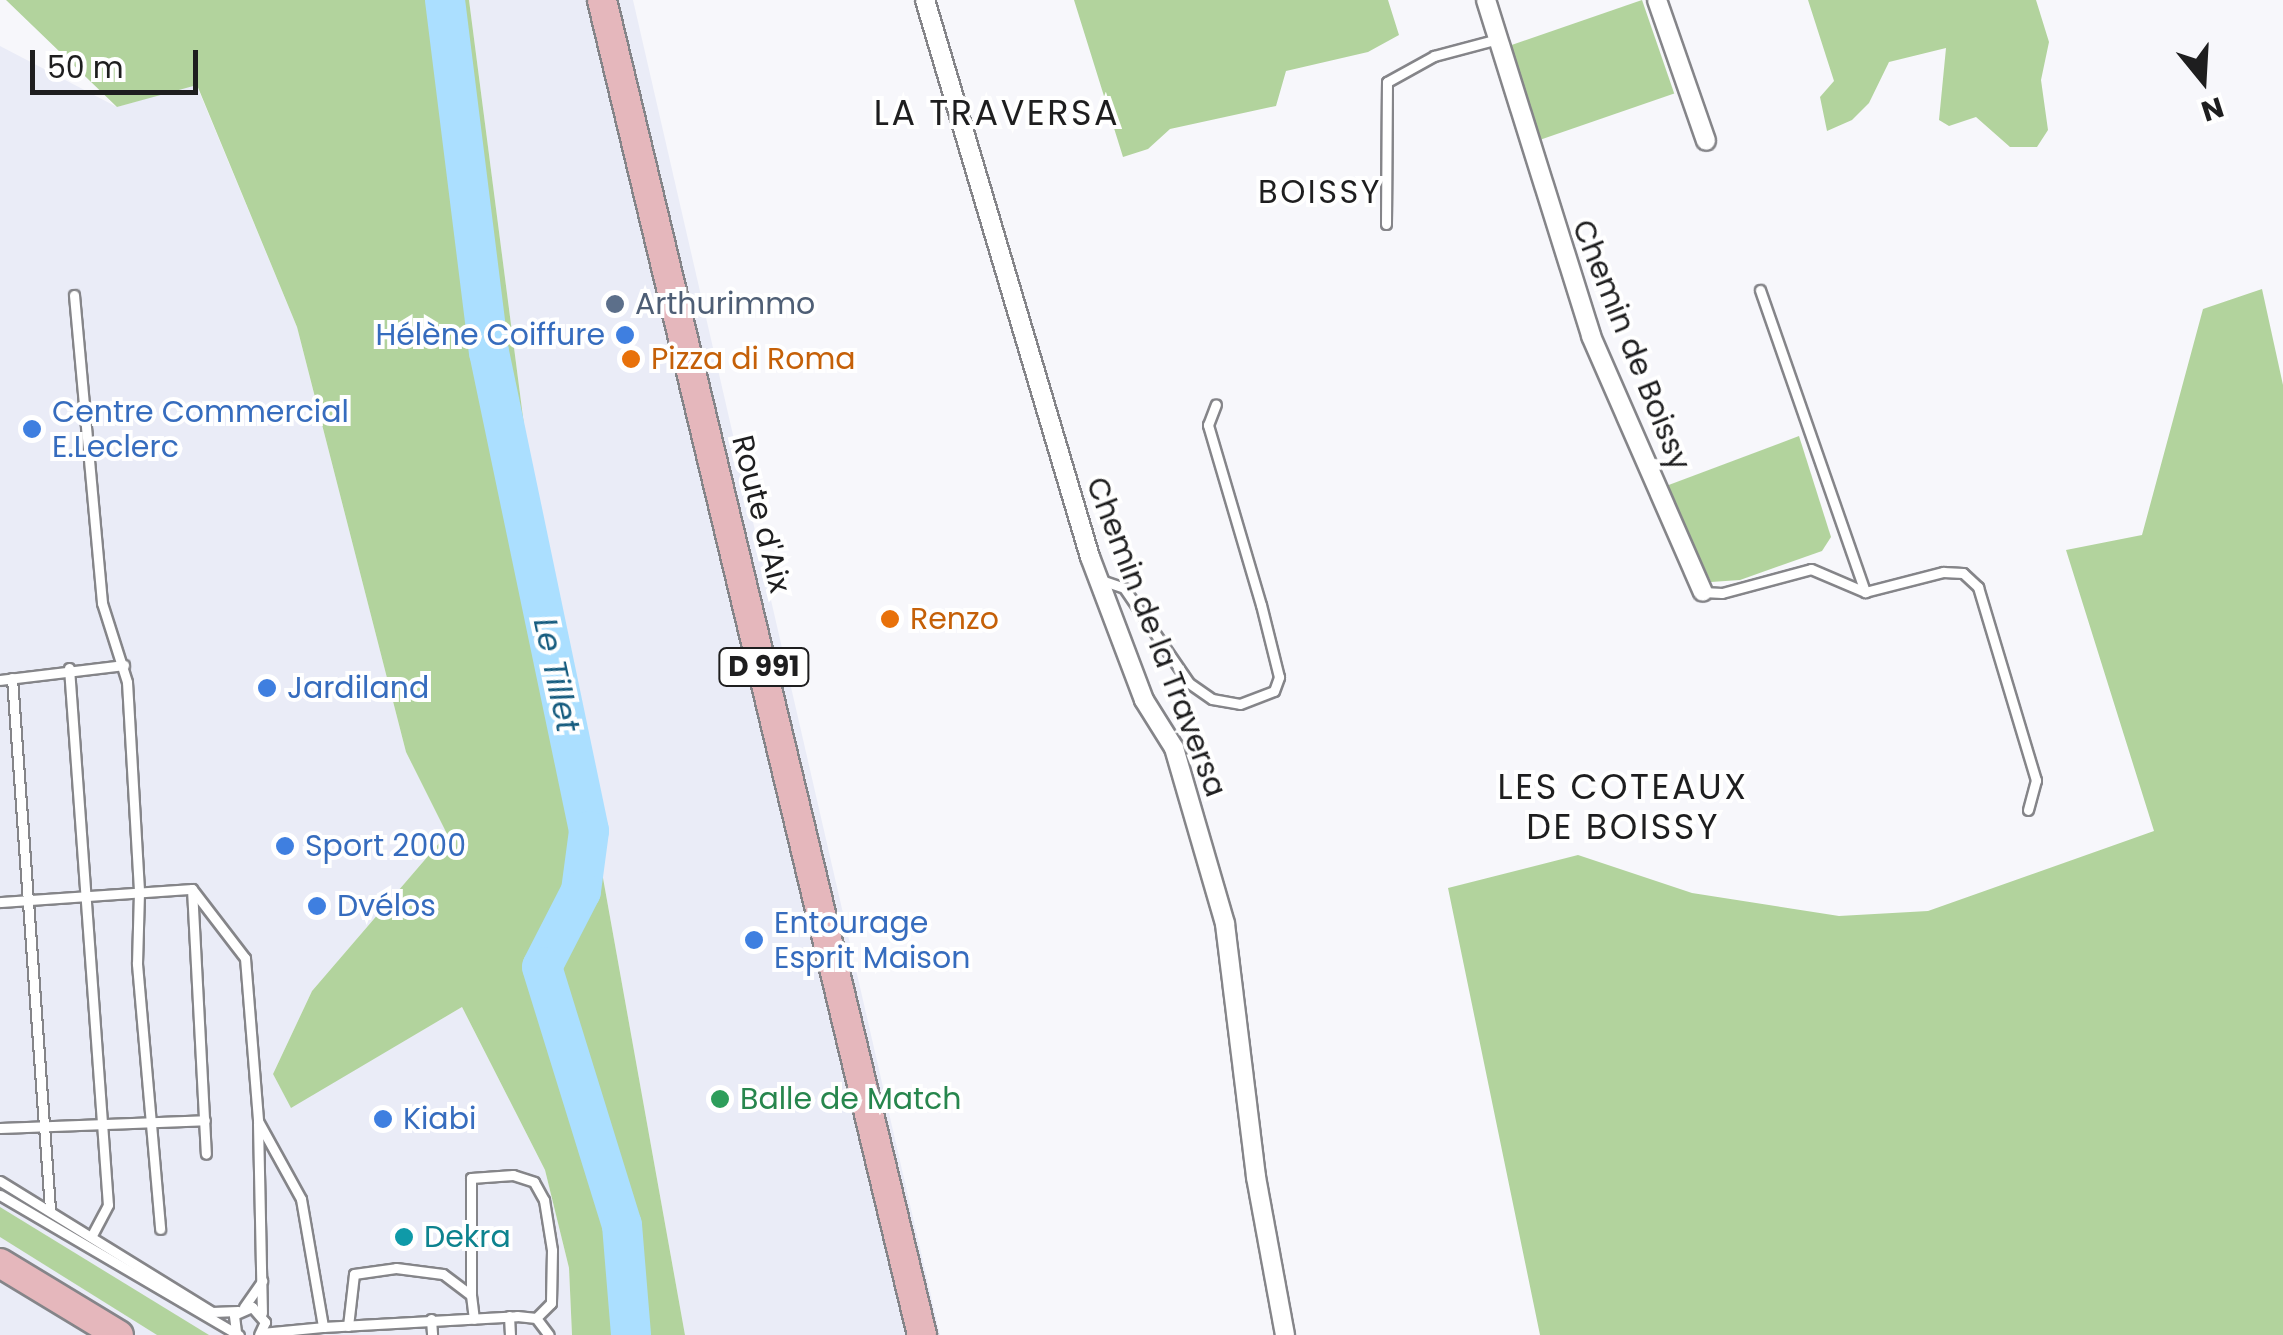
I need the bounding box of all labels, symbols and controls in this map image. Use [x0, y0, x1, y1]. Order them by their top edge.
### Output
scale bar [35, 30, 202, 92]
north arrow [2153, 30, 2253, 130]
text: 50 m [47, 46, 124, 89]
text: N [2196, 87, 2228, 131]
district label: LA TRAVERSA [874, 92, 1120, 134]
district label: BOISSY [1258, 173, 1382, 211]
street label: Chemin de Boissy [1564, 215, 1698, 475]
place label: Arthurimmo [635, 286, 815, 322]
marker: Arthurimmo [604, 293, 626, 315]
place label: Hélène Coiffure [375, 317, 605, 353]
marker: Hélène Coiffure [614, 324, 636, 346]
place label: Pizza di Roma [651, 341, 856, 377]
marker: Pizza di Roma [620, 348, 642, 370]
place label: Centre Commercial E.Leclerc [52, 394, 349, 464]
marker: Centre Commercial E.Leclerc [21, 418, 43, 440]
street label: Route d'Aix [724, 431, 798, 597]
street label: Chemin de la Traversa [1078, 472, 1234, 802]
place label: Renzo [910, 601, 999, 637]
marker: Renzo [879, 608, 901, 630]
water label: Le Tillet [525, 614, 587, 736]
road number: D 991 [716, 644, 812, 690]
place label: Jardiland [287, 670, 429, 706]
marker: Jardiland [256, 677, 278, 699]
district label: LES COTEAUX DE BOISSY [1498, 766, 1748, 848]
place label: Sport 2000 [305, 828, 466, 864]
marker: Sport 2000 [274, 835, 296, 857]
place label: Dvélos [337, 888, 436, 924]
marker: Dvélos [306, 895, 328, 917]
place label: Entourage Esprit Maison [774, 905, 970, 976]
marker: Entourage Esprit Maison [743, 929, 765, 951]
place label: Balle de Match [740, 1081, 961, 1117]
marker: Balle de Match [709, 1088, 731, 1110]
place label: Kiabi [403, 1101, 476, 1137]
marker: Kiabi [372, 1108, 394, 1130]
place label: Dekra [424, 1219, 511, 1255]
marker: Dekra [393, 1226, 415, 1248]

